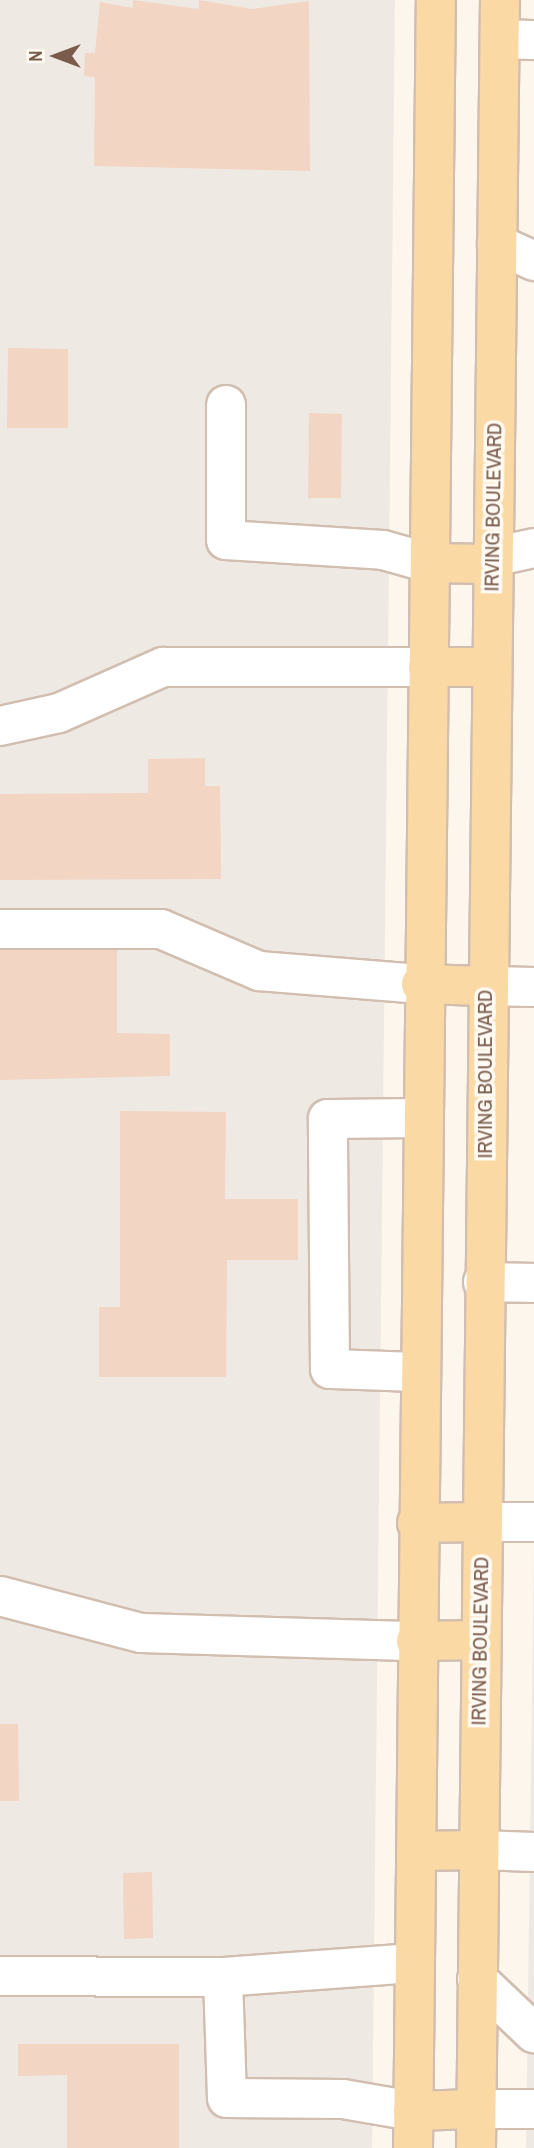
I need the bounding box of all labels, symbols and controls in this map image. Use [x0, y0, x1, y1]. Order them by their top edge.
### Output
north arrow [21, 21, 91, 91]
text: N [22, 50, 48, 62]
street label: IRVING BOULEVARD [479, 422, 507, 592]
street label: IRVING BOULEVARD [472, 990, 498, 1158]
street label: IRVING BOULEVARD [466, 1556, 494, 1726]

